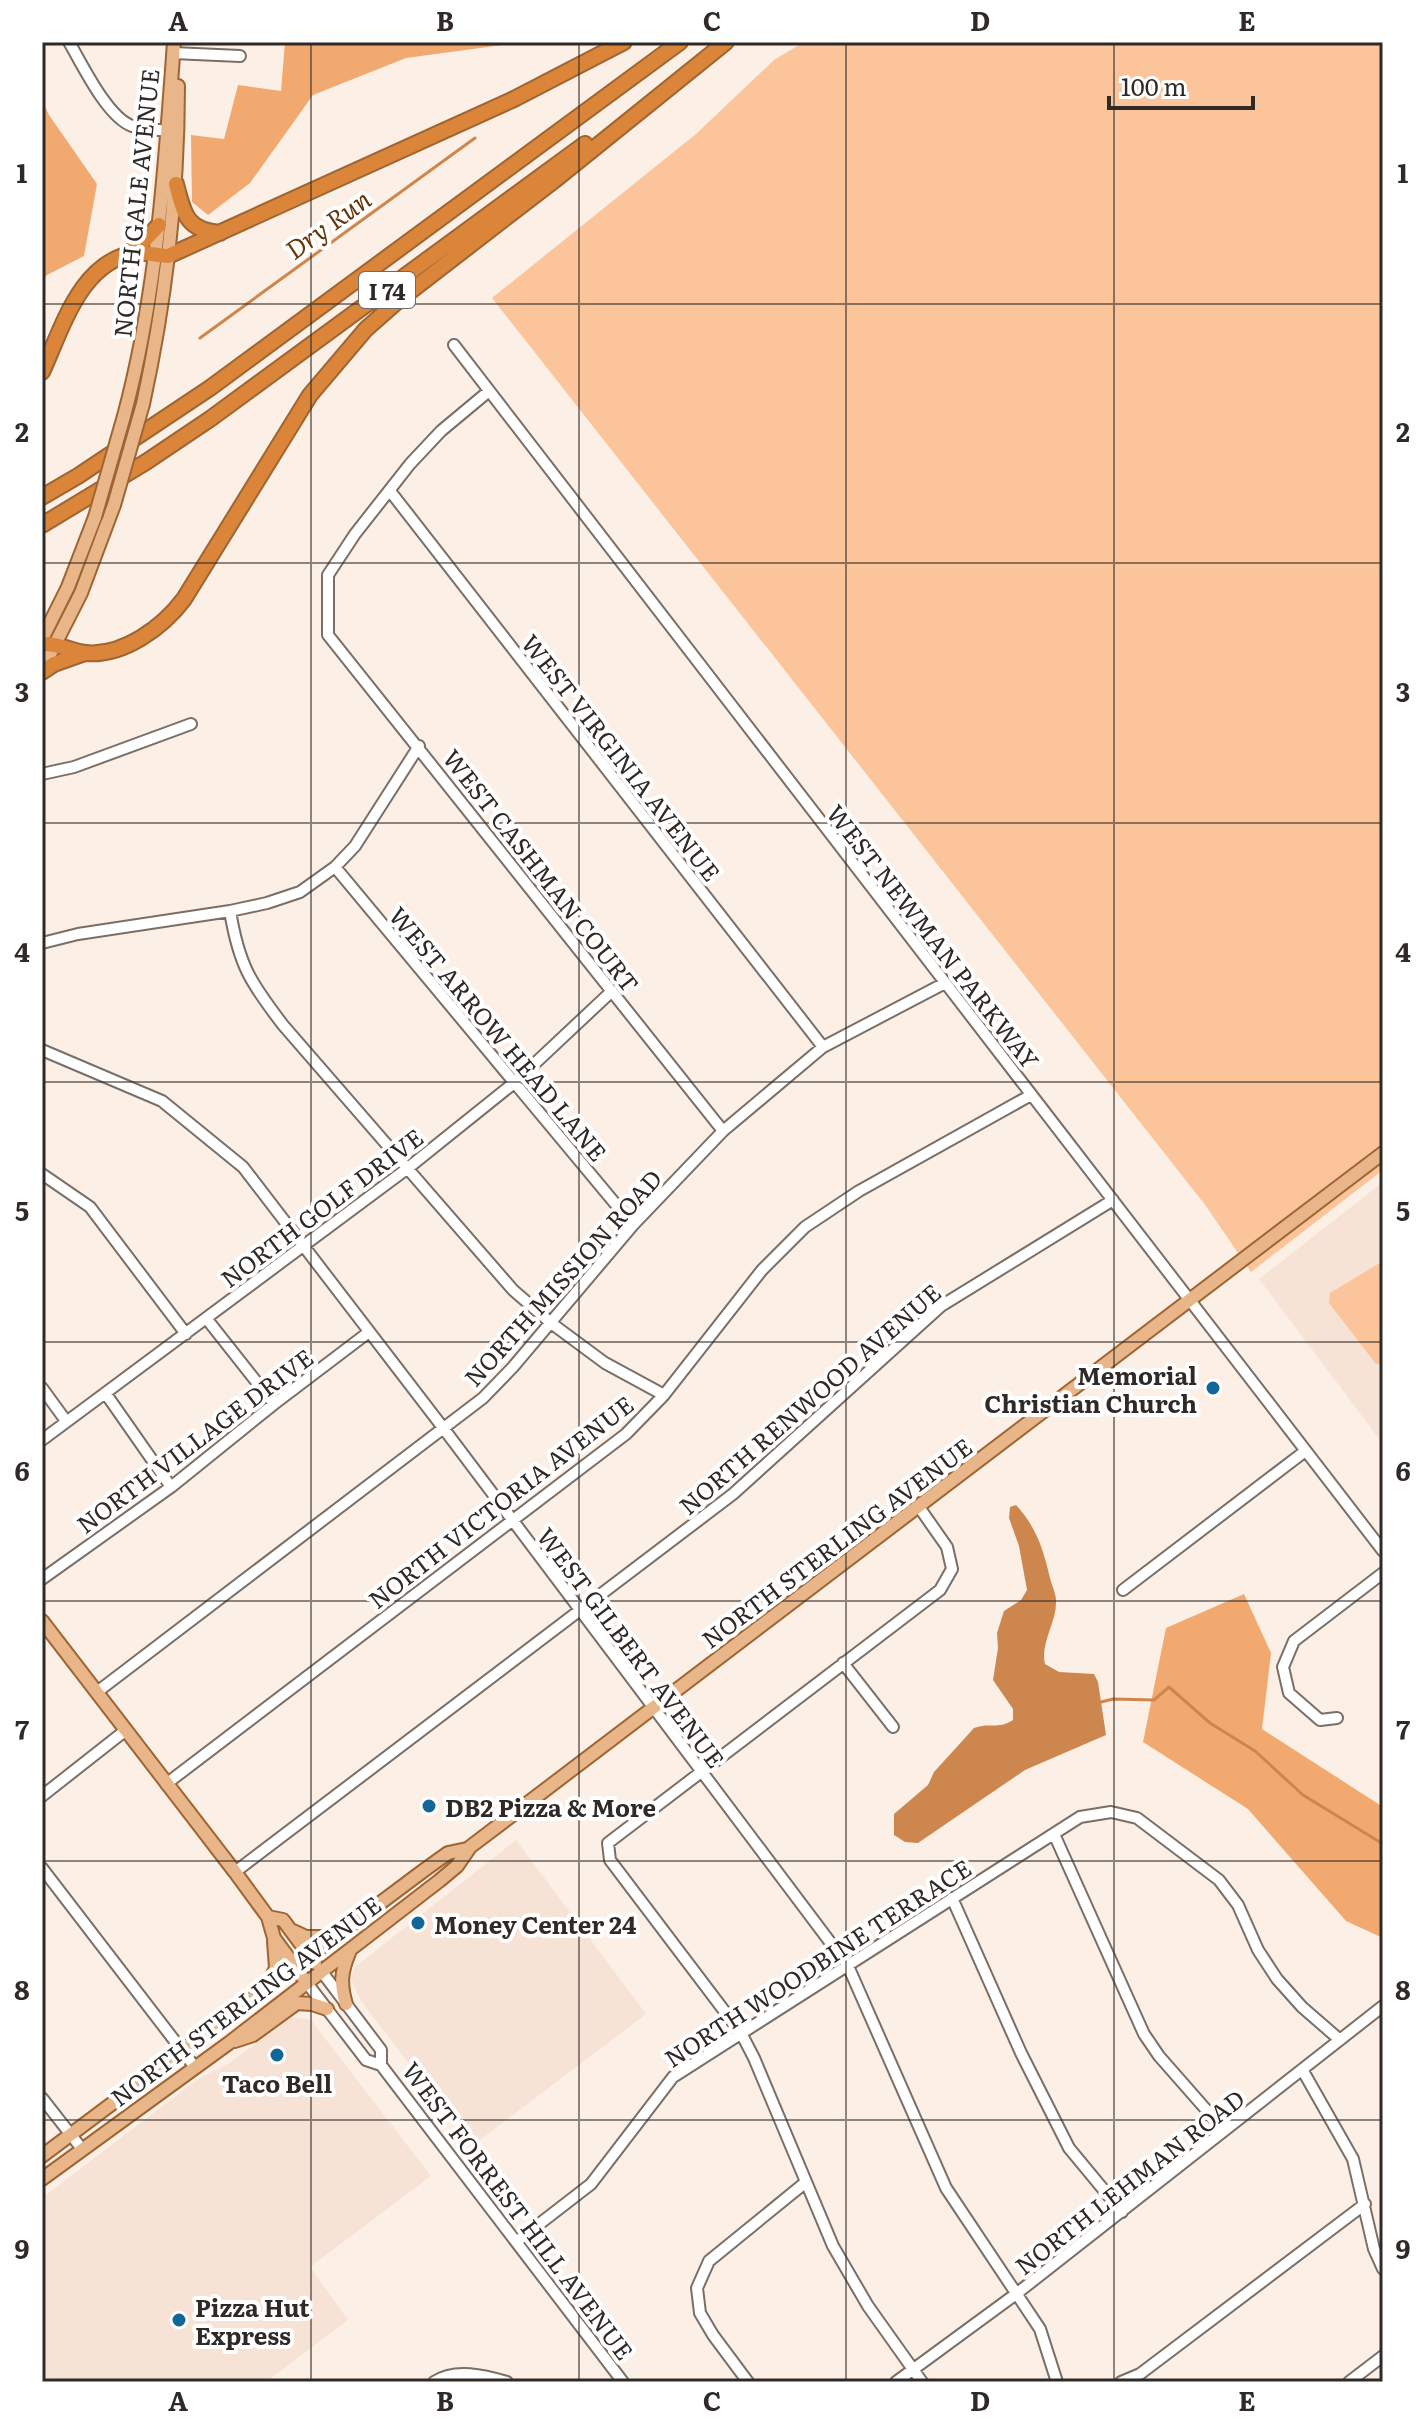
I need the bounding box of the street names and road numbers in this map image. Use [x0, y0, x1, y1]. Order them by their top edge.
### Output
street label: NORTH GALE AVENUE [103, 67, 167, 339]
road number: I 74 [359, 272, 415, 308]
street label: WEST VIRGINIA AVENUE [514, 626, 730, 888]
street label: WEST CASHMAN COURT [436, 741, 648, 999]
street label: WEST NEWMAN PARKWAY [820, 796, 1048, 1076]
street label: WEST ARROW HEAD LANE [382, 898, 616, 1168]
street label: NORTH GOLF DRIVE [212, 1119, 430, 1295]
street label: NORTH MISSION ROAD [455, 1161, 669, 1393]
street label: NORTH RENWOOD AVENUE [670, 1274, 948, 1522]
street label: NORTH VILLAGE DRIVE [68, 1339, 320, 1541]
street label: NORTH VICTORIA AVENUE [360, 1386, 640, 1616]
street label: NORTH STERLING AVENUE [693, 1428, 979, 1656]
street label: WEST GILBERT AVENUE [530, 1519, 734, 1775]
street label: NORTH WOODBINE TERRACE [657, 1849, 977, 2075]
street label: NORTH STERLING AVENUE [102, 1886, 388, 2114]
street label: WEST FORREST HILL AVENUE [395, 2054, 643, 2366]
street label: NORTH LEHMAN ROAD [1007, 2080, 1251, 2282]

